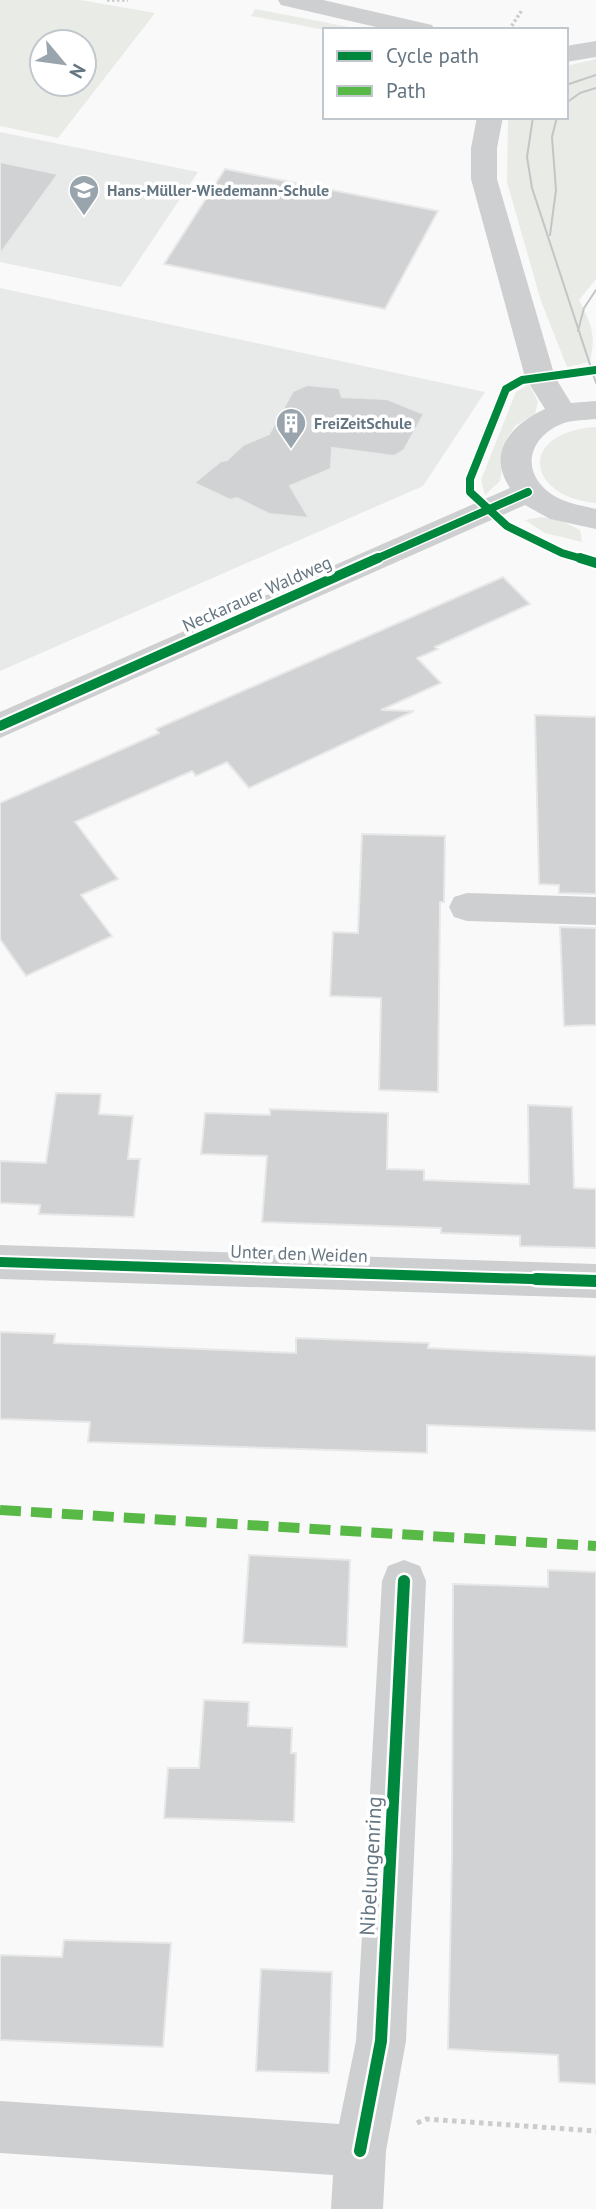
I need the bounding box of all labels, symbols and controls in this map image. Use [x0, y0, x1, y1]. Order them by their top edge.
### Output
north arrow [28, 28, 98, 98]
legend [323, 28, 568, 119]
text: Cycle path [386, 42, 479, 69]
text: N [64, 60, 91, 83]
text: Path [386, 77, 426, 104]
school or university icon: Hans-Müller-Wiedemann-Schule [67, 173, 101, 217]
place label: Hans-Müller-Wiedemann-Schule [107, 180, 329, 200]
building icon: FreiZeitSchule [274, 406, 308, 450]
place label: FreiZeitSchule [314, 413, 412, 433]
street label: Neckarauer Waldweg [179, 550, 335, 637]
street label: Unter den Weiden [230, 1240, 368, 1267]
street label: Nibelungenring [353, 1796, 388, 1936]

